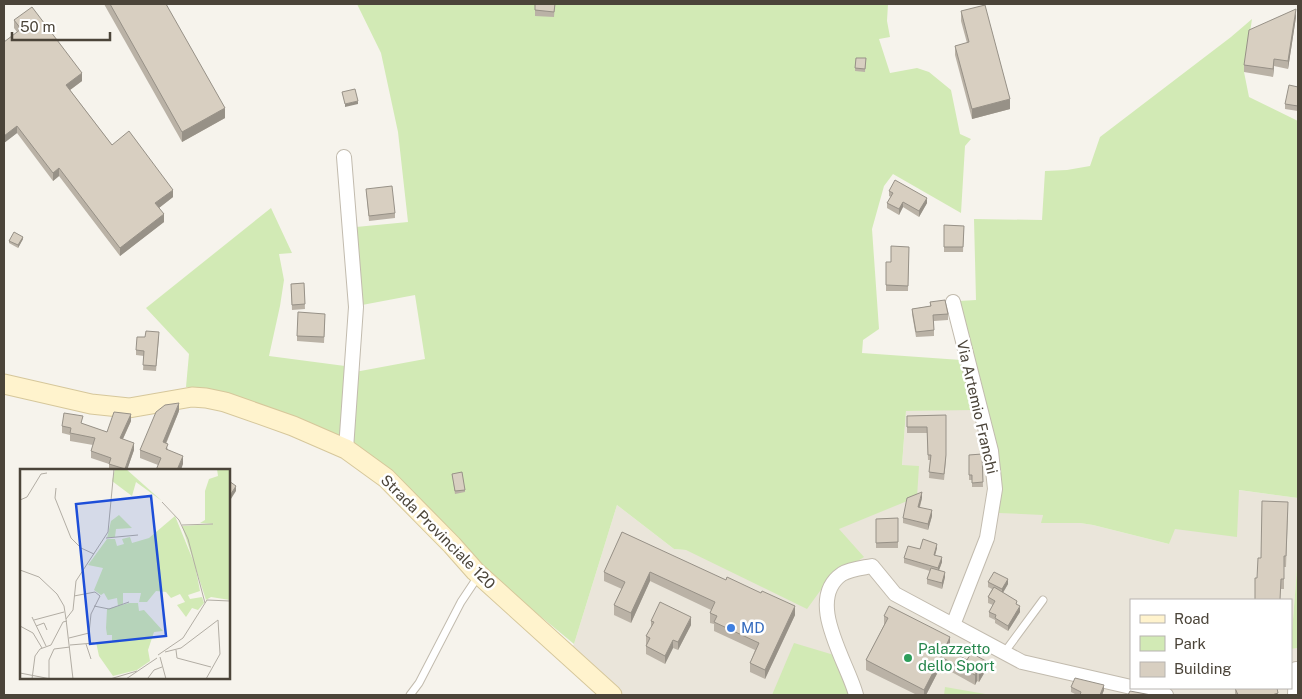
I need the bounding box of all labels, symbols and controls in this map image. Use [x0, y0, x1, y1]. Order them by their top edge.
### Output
scale bar [12, 10, 110, 42]
text: 50 m [20, 18, 55, 35]
street label: Via Artemio Franchi [954, 338, 1001, 475]
inset map [20, 469, 230, 679]
street label: Strada Provinciale 120 [378, 471, 499, 592]
legend [1130, 599, 1292, 689]
text: Road [1174, 610, 1210, 627]
place label: MD [741, 619, 765, 636]
marker: MD [725, 622, 737, 634]
text: Park [1174, 635, 1206, 652]
place label: Palazzetto dello Sport [918, 640, 995, 674]
marker: Palazzetto dello Sport [902, 652, 914, 664]
text: Building [1174, 660, 1232, 677]

